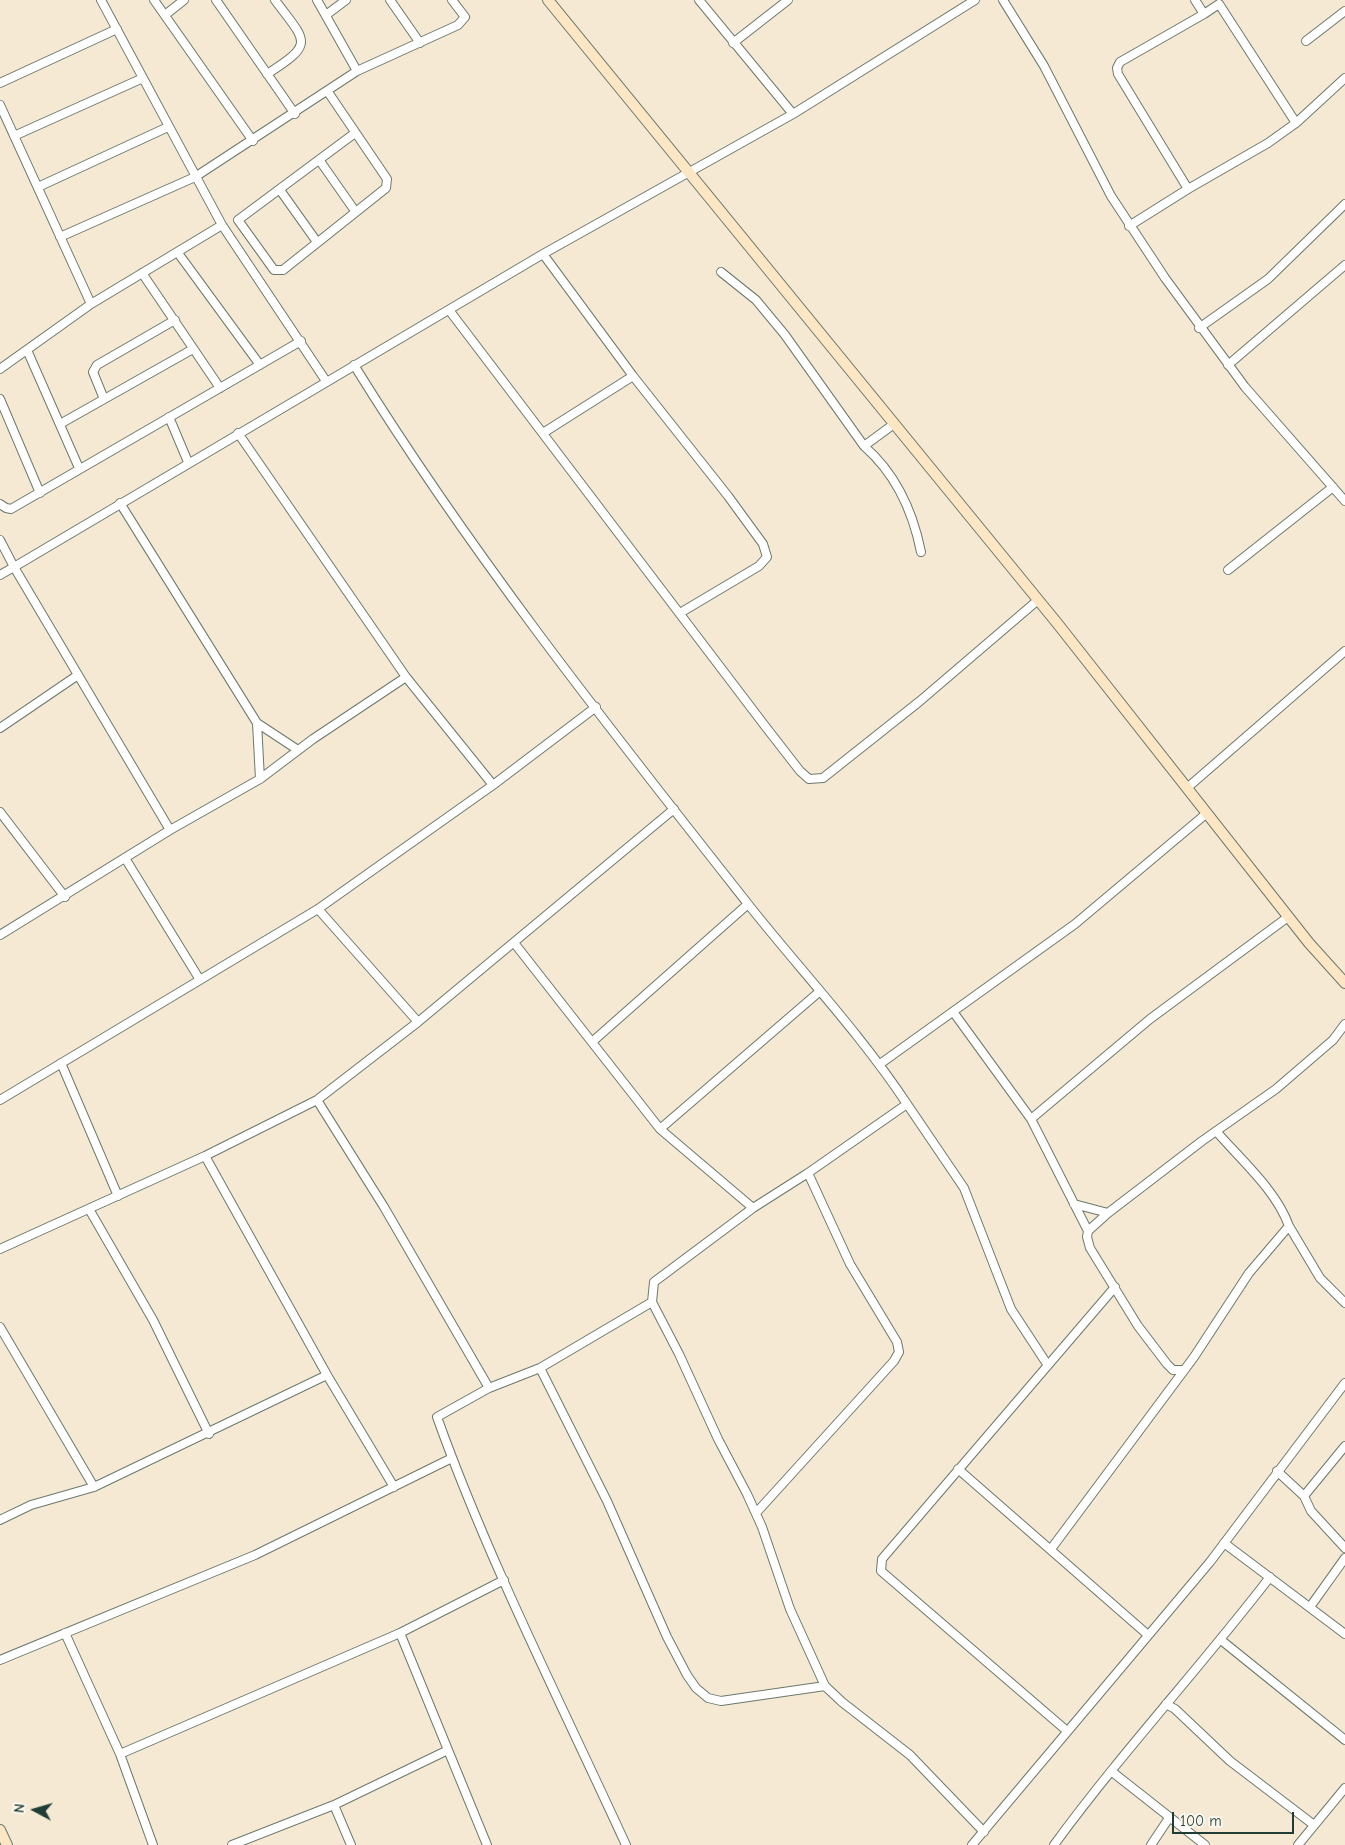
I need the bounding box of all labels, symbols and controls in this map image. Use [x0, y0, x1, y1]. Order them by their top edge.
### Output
north arrow [10, 1785, 60, 1835]
scale bar [1175, 1802, 1298, 1834]
text: N [11, 1803, 29, 1814]
text: 100 m [1180, 1812, 1222, 1830]

